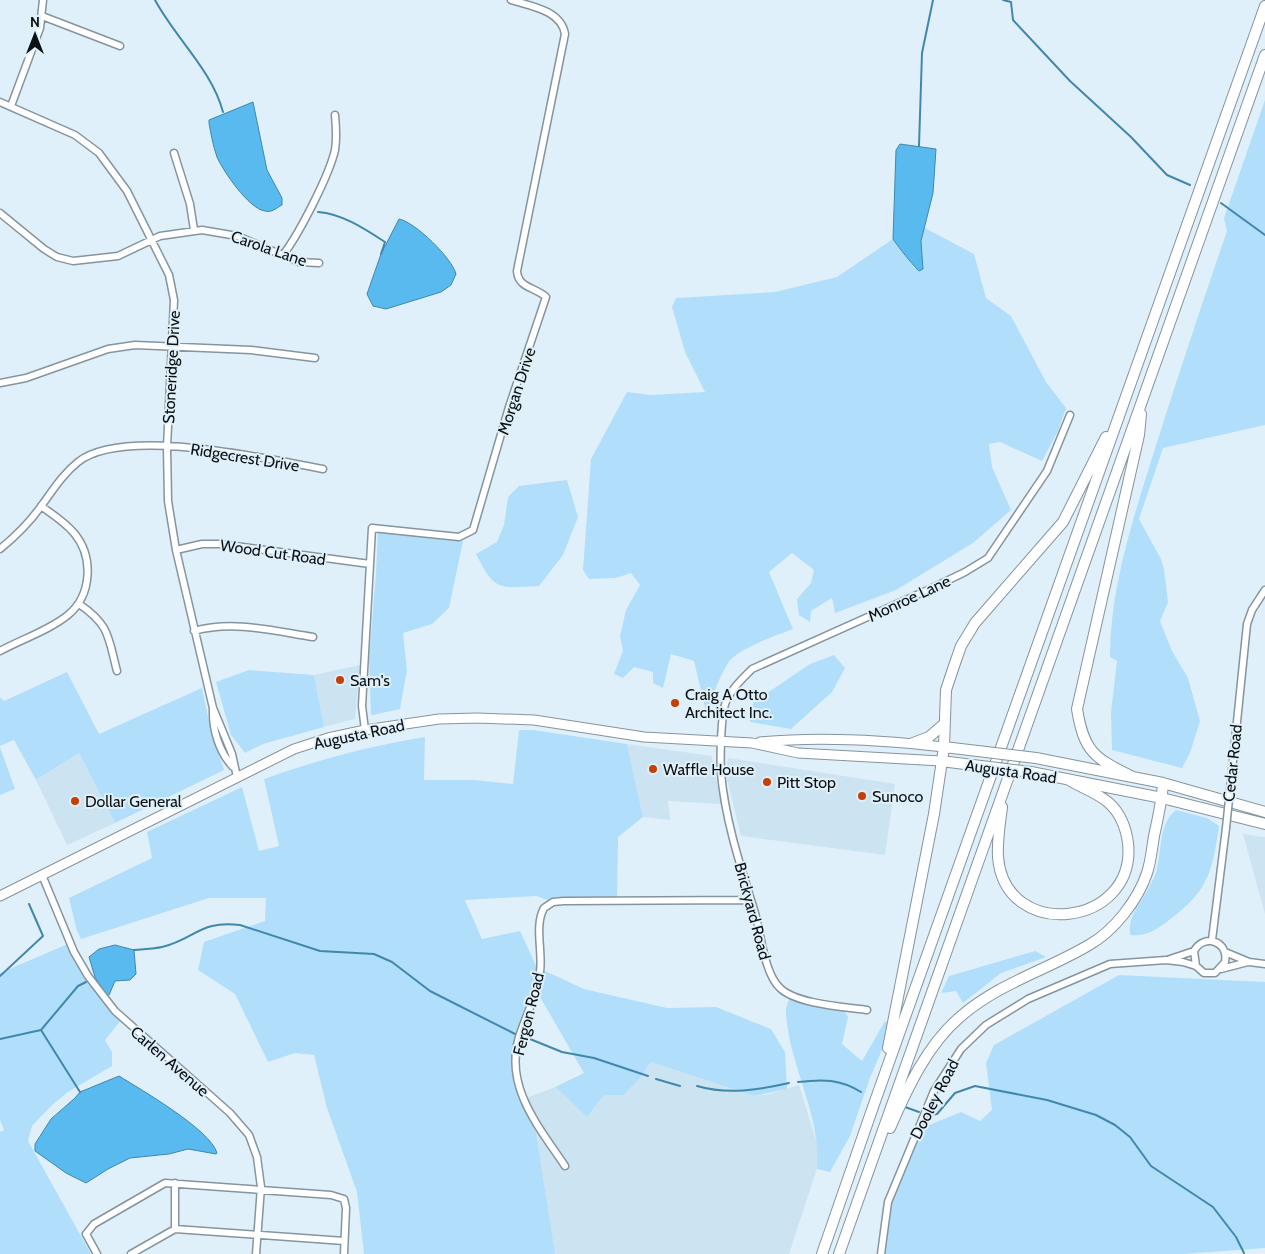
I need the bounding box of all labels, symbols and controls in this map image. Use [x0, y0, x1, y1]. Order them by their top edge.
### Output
north arrow [10, 10, 60, 60]
text: N [30, 13, 40, 31]
street label: Carola Lane [228, 227, 309, 270]
street label: Stoneridge Drive [159, 310, 184, 424]
street label: Morgan Drive [493, 345, 540, 437]
street label: Ridgecrest Drive [189, 440, 301, 475]
street label: Wood Cut Road [219, 536, 327, 569]
street label: Monroe Lane [865, 571, 953, 626]
place label: Sam's [350, 671, 390, 690]
marker: Sam's [334, 674, 346, 686]
place label: Craig A Otto Architect Inc. [685, 685, 772, 722]
marker: Craig A Otto Architect Inc. [669, 697, 681, 709]
street label: Augusta Road [312, 716, 406, 753]
street label: Cedar Road [1219, 723, 1246, 803]
street label: Augusta Road [964, 756, 1058, 787]
place label: Waffle House [663, 760, 754, 779]
marker: Waffle House [647, 763, 659, 775]
place label: Pitt Stop [777, 773, 836, 792]
marker: Pitt Stop [761, 776, 773, 788]
place label: Sunoco [872, 787, 924, 806]
marker: Sunoco [856, 790, 868, 802]
place label: Dollar General [85, 792, 182, 811]
marker: Dollar General [69, 795, 81, 807]
street label: Brickyard Road [730, 860, 775, 962]
street label: Fergon Road [509, 971, 548, 1058]
street label: Carlen Avenue [127, 1022, 213, 1101]
street label: Dooley Road [906, 1056, 963, 1142]

